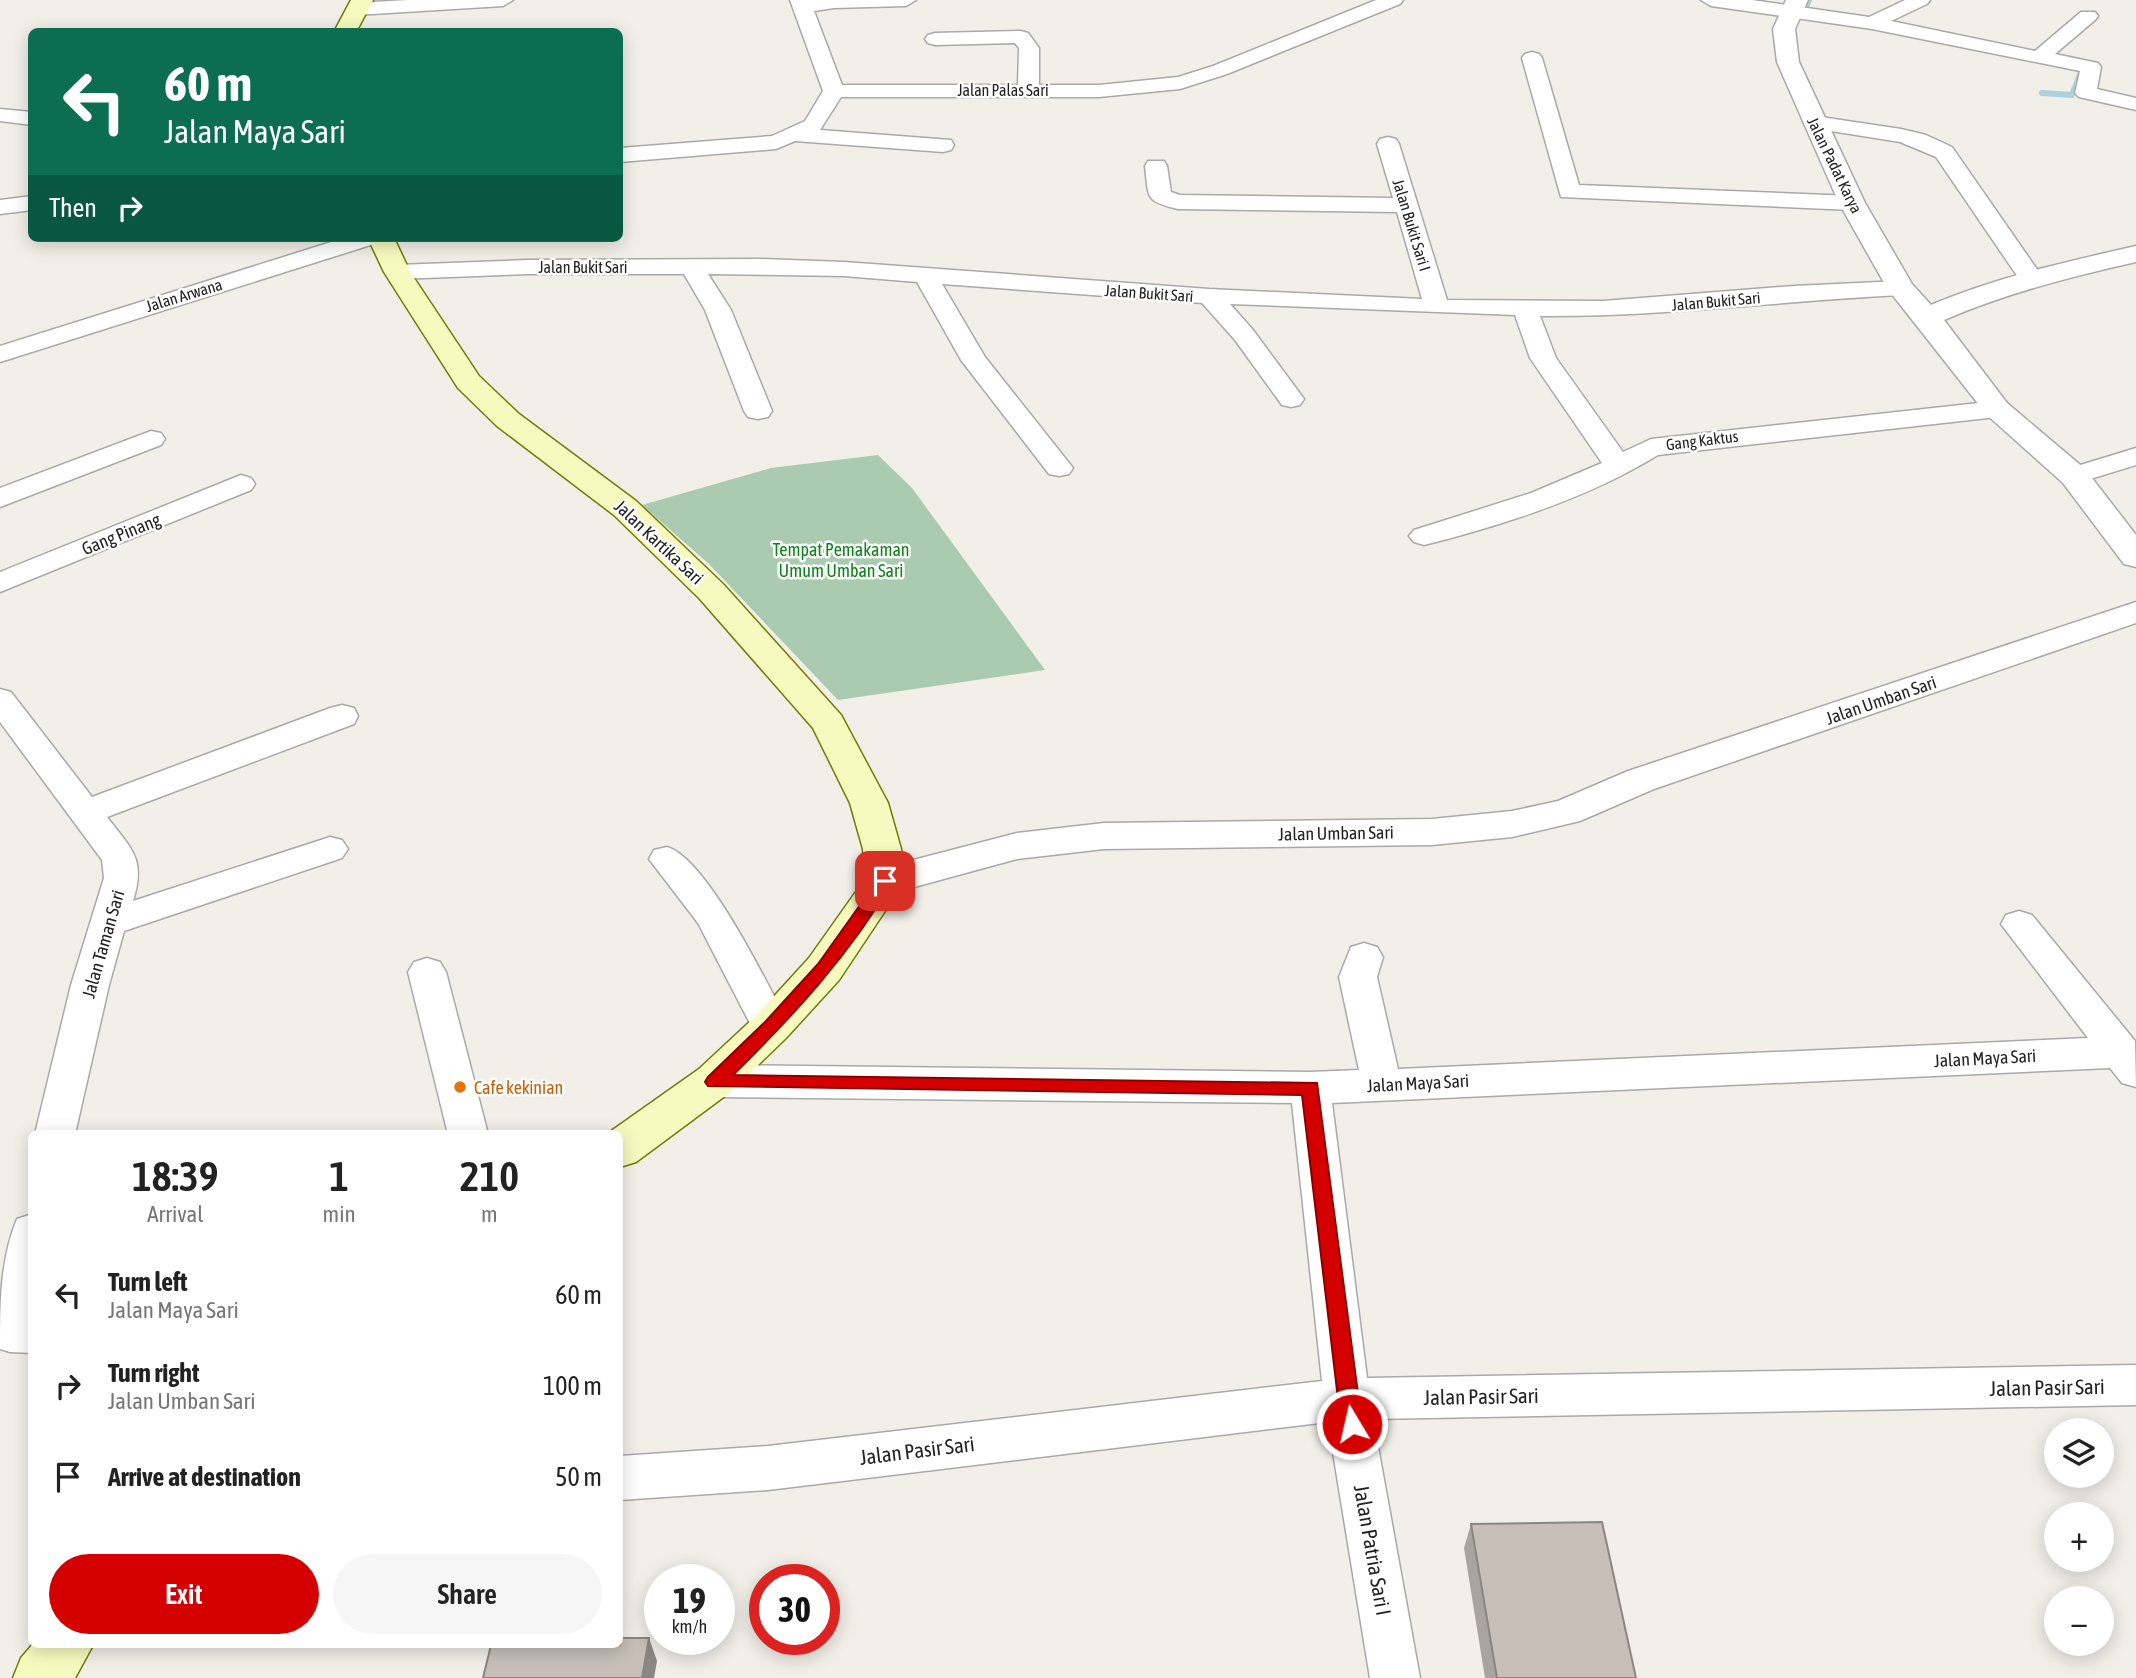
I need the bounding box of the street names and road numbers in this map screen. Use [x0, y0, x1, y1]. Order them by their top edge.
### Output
street label: Jalan Palas Sari [957, 81, 1049, 99]
street label: Jalan Padat Karya [1803, 114, 1866, 216]
street label: Jalan Bukit Sari I [1389, 177, 1435, 273]
street label: Jalan Bukit Sari [538, 258, 628, 276]
street label: Jalan Arwana [144, 275, 224, 315]
street label: Jalan Bukit Sari [1104, 281, 1194, 305]
street label: Jalan Bukit Sari [1671, 288, 1761, 314]
street label: Gang Kaktus [1665, 427, 1740, 454]
street label: Jalan Kartika Sari [610, 495, 708, 589]
street label: Gang Pinang [79, 509, 164, 559]
street label: Jalan Umban Sari [1823, 671, 1939, 729]
street label: Jalan Umban Sari [1278, 821, 1394, 845]
street label: Jalan Taman Sari [78, 888, 128, 1000]
street label: Jalan Maya Sari [1933, 1045, 2037, 1071]
street label: Jalan Maya Sari [1366, 1070, 1470, 1096]
street label: Jalan Pasir Sari [1989, 1374, 2105, 1400]
street label: Jalan Pasir Sari [1423, 1383, 1539, 1409]
street label: Jalan Pasir Sari [858, 1431, 976, 1469]
street label: Jalan Patria Sari I [1350, 1483, 1396, 1617]

